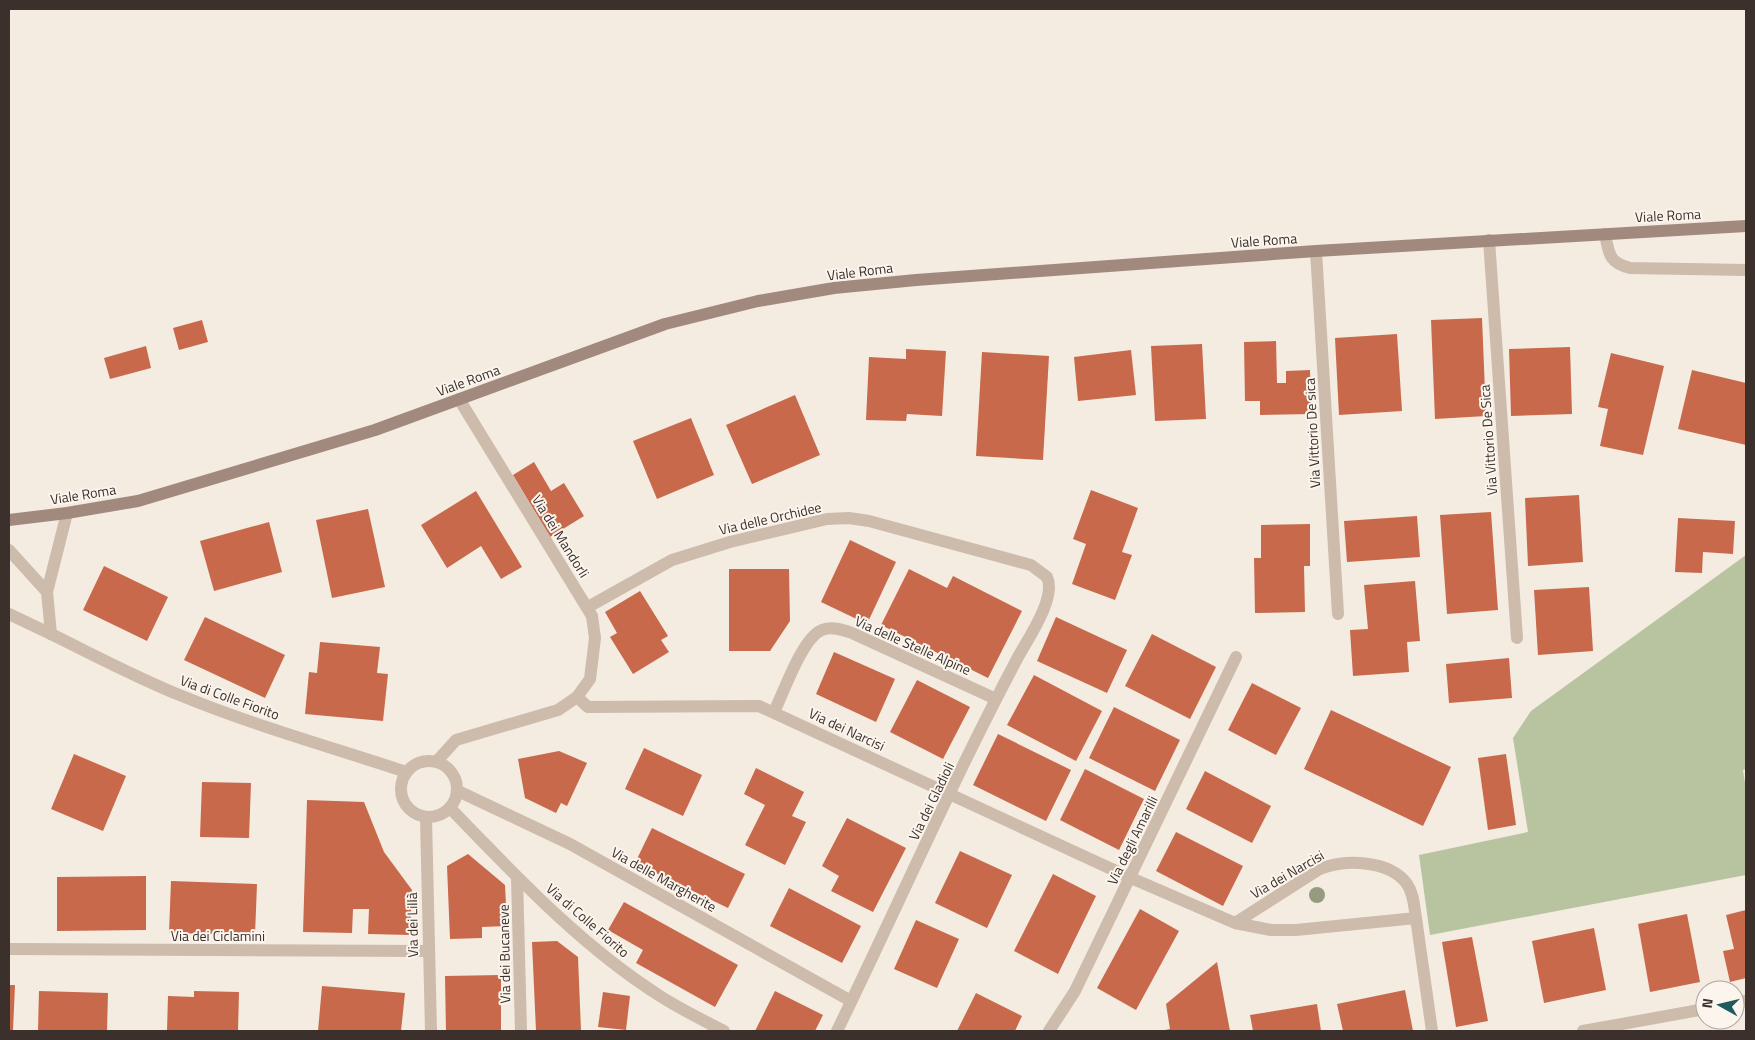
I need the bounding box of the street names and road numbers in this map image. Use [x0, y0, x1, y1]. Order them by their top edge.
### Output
street label: Viale Roma [1634, 203, 1702, 227]
street label: Viale Roma [1230, 227, 1298, 253]
street label: Viale Roma [826, 257, 894, 285]
street label: Viale Roma [433, 359, 503, 401]
street label: Via Vittorio De sica [1299, 378, 1325, 488]
street label: Via Vittorio De Sica [1474, 384, 1502, 496]
street label: Viale Roma [49, 478, 117, 510]
street label: Via dei Mandorli [527, 491, 595, 581]
street label: Via delle Orchidee [717, 496, 823, 540]
street label: Via delle Stelle Alpine [852, 610, 974, 680]
street label: Via di Colle Fiorito [177, 669, 283, 725]
street label: Via dei Narcisi [805, 702, 889, 756]
street label: Via dei Gladioli [903, 758, 959, 844]
street label: Via degli Amarilli [1101, 792, 1163, 888]
street label: Via delle Margherite [607, 841, 721, 917]
street label: Via dei Narcisi [1246, 844, 1328, 904]
street label: Via di Colle Fiorito [542, 878, 634, 962]
street label: Via dei Lillà [401, 892, 423, 958]
street label: Via dei Bucaneve [493, 904, 515, 1004]
street label: Via dei Ciclamini [171, 925, 265, 946]

